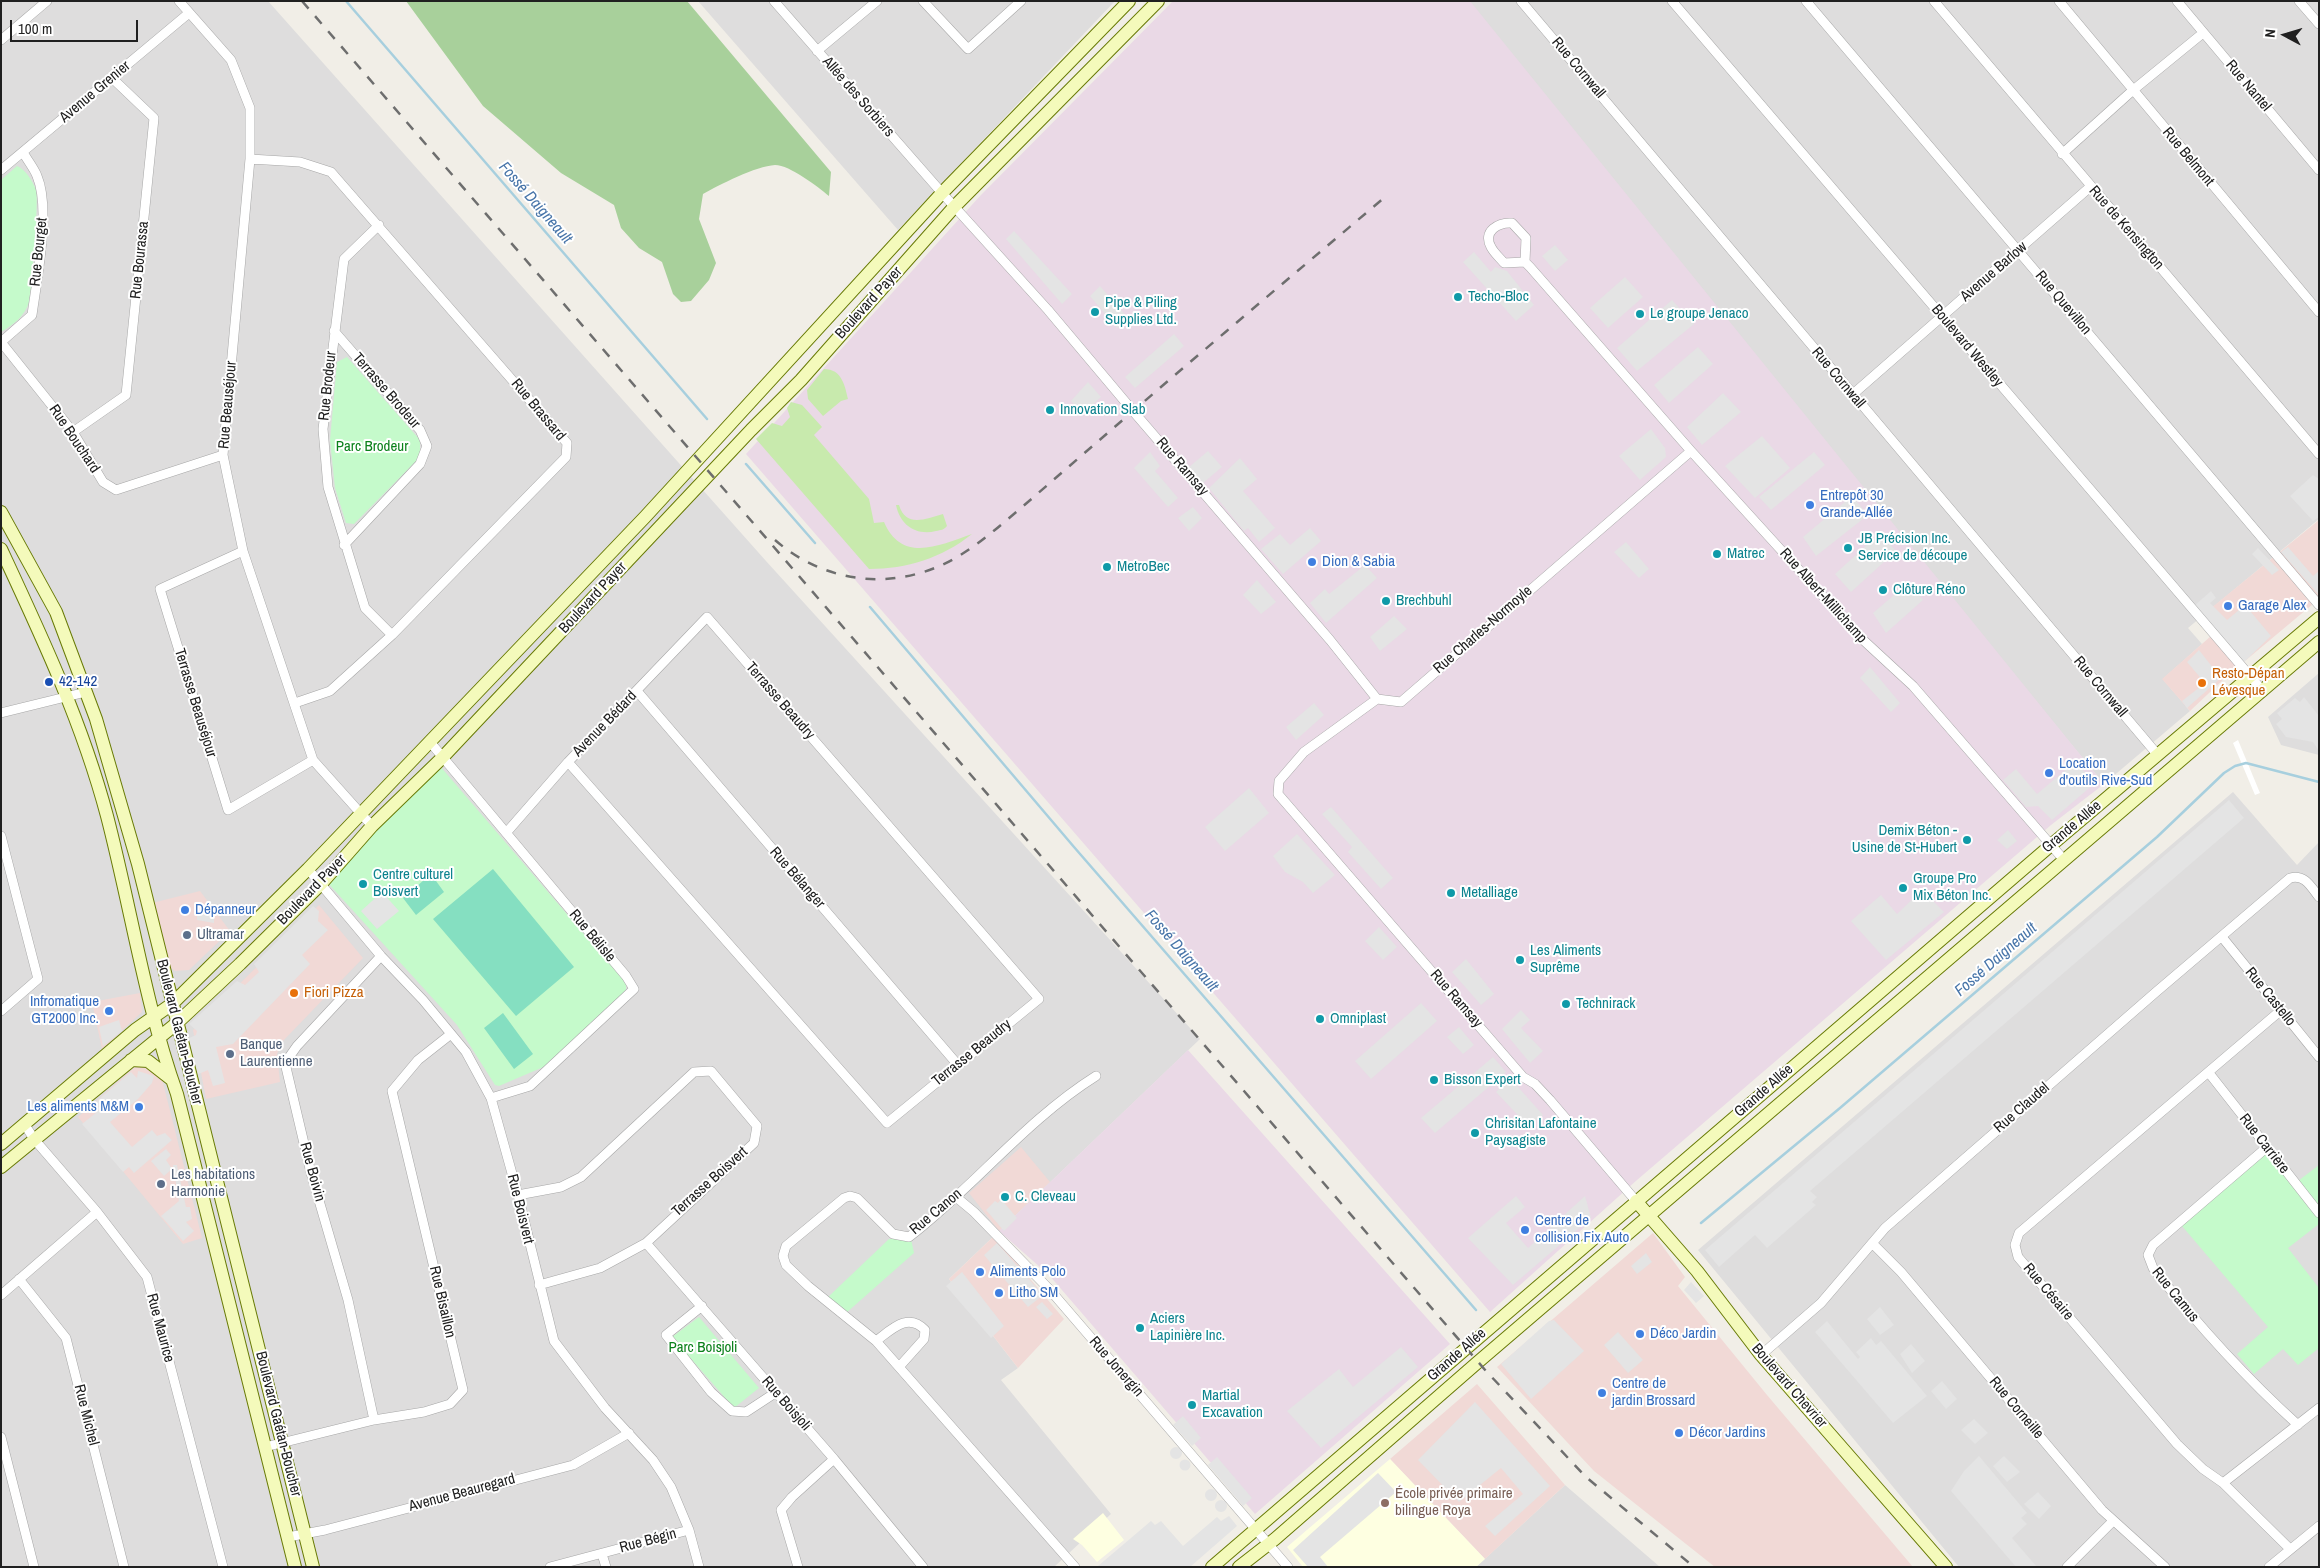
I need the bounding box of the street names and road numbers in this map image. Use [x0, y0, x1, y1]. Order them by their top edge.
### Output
street label: Rue Cornwall [1547, 34, 1609, 102]
street label: Allée des Sorbiers [818, 53, 898, 141]
street label: Avenue Grenier [56, 57, 134, 127]
street label: Rue Nantel [2221, 57, 2275, 115]
street label: Rue Belmont [2158, 124, 2218, 190]
street label: Rue de Kensington [2085, 182, 2167, 274]
street label: Rue Bourget [26, 217, 52, 287]
street label: Rue Bourassa [127, 220, 153, 300]
street label: Avenue Barlow [1957, 238, 2031, 306]
street label: Boulevard Payer [832, 263, 906, 343]
street label: Rue Quevillon [2031, 267, 2095, 339]
street label: Boulevard Westley [1927, 301, 2007, 391]
street label: Rue Cornwall [1807, 344, 1869, 412]
street label: Terrasse Brodeur [348, 349, 424, 433]
street label: Rue Brodeur [315, 350, 341, 422]
street label: Rue Beauséjour [215, 360, 241, 450]
street label: Rue Brassard [507, 375, 569, 445]
street label: Rue Bouchard [45, 401, 103, 477]
street label: Rue Ramsay [1152, 434, 1212, 500]
street label: Rue Albert-Millichamp [1776, 545, 1870, 647]
street label: Boulevard Payer [555, 559, 631, 637]
street label: Rue Charles-Normoyle [1430, 582, 1536, 678]
street label: Terrasse Beauséjour [170, 646, 220, 760]
street label: Rue Cornwall [2069, 653, 2131, 721]
street label: Terrasse Beaudry [742, 659, 818, 743]
street label: Avenue Bédard [569, 687, 641, 761]
street label: Grande Allée [2039, 797, 2105, 857]
street label: Rue Bélanger [766, 844, 828, 912]
street label: Boulevard Payer [274, 851, 350, 929]
street label: Rue Bélisle [565, 906, 619, 966]
street label: Boulevard Gaétan-Boucher [152, 958, 206, 1106]
street label: Rue Castello [2241, 964, 2299, 1030]
street label: Rue Ramsay [1426, 966, 1486, 1032]
street label: Terrasse Beaudry [929, 1016, 1015, 1090]
street label: Grande Allée [1731, 1061, 1797, 1121]
street label: Rue Claudel [1991, 1079, 2053, 1137]
street label: Rue Carrière [2235, 1110, 2293, 1178]
street label: Rue Boivin [295, 1140, 329, 1204]
street label: Terrasse Boisvert [668, 1143, 752, 1221]
street label: Rue Boisvert [503, 1172, 537, 1246]
street label: Rue Canon [906, 1185, 966, 1239]
street label: Rue Césaire [2019, 1260, 2077, 1324]
street label: Rue Bisaillon [425, 1264, 459, 1340]
street label: Rue Camus [2148, 1264, 2202, 1326]
street label: Rue Maurice [142, 1292, 178, 1364]
street label: Grande Allée [1424, 1325, 1490, 1385]
street label: Rue Jonergin [1085, 1333, 1147, 1401]
street label: Boulevard Chevrier [1747, 1340, 1831, 1432]
street label: Boulevard Gaétan-Boucher [251, 1350, 305, 1498]
street label: Rue Boisjoli [757, 1373, 815, 1435]
street label: Rue Corneille [1985, 1373, 2047, 1443]
street label: Rue Michel [70, 1383, 102, 1447]
street label: Avenue Beauregard [407, 1470, 517, 1516]
street label: Rue Bégin [618, 1525, 678, 1557]

